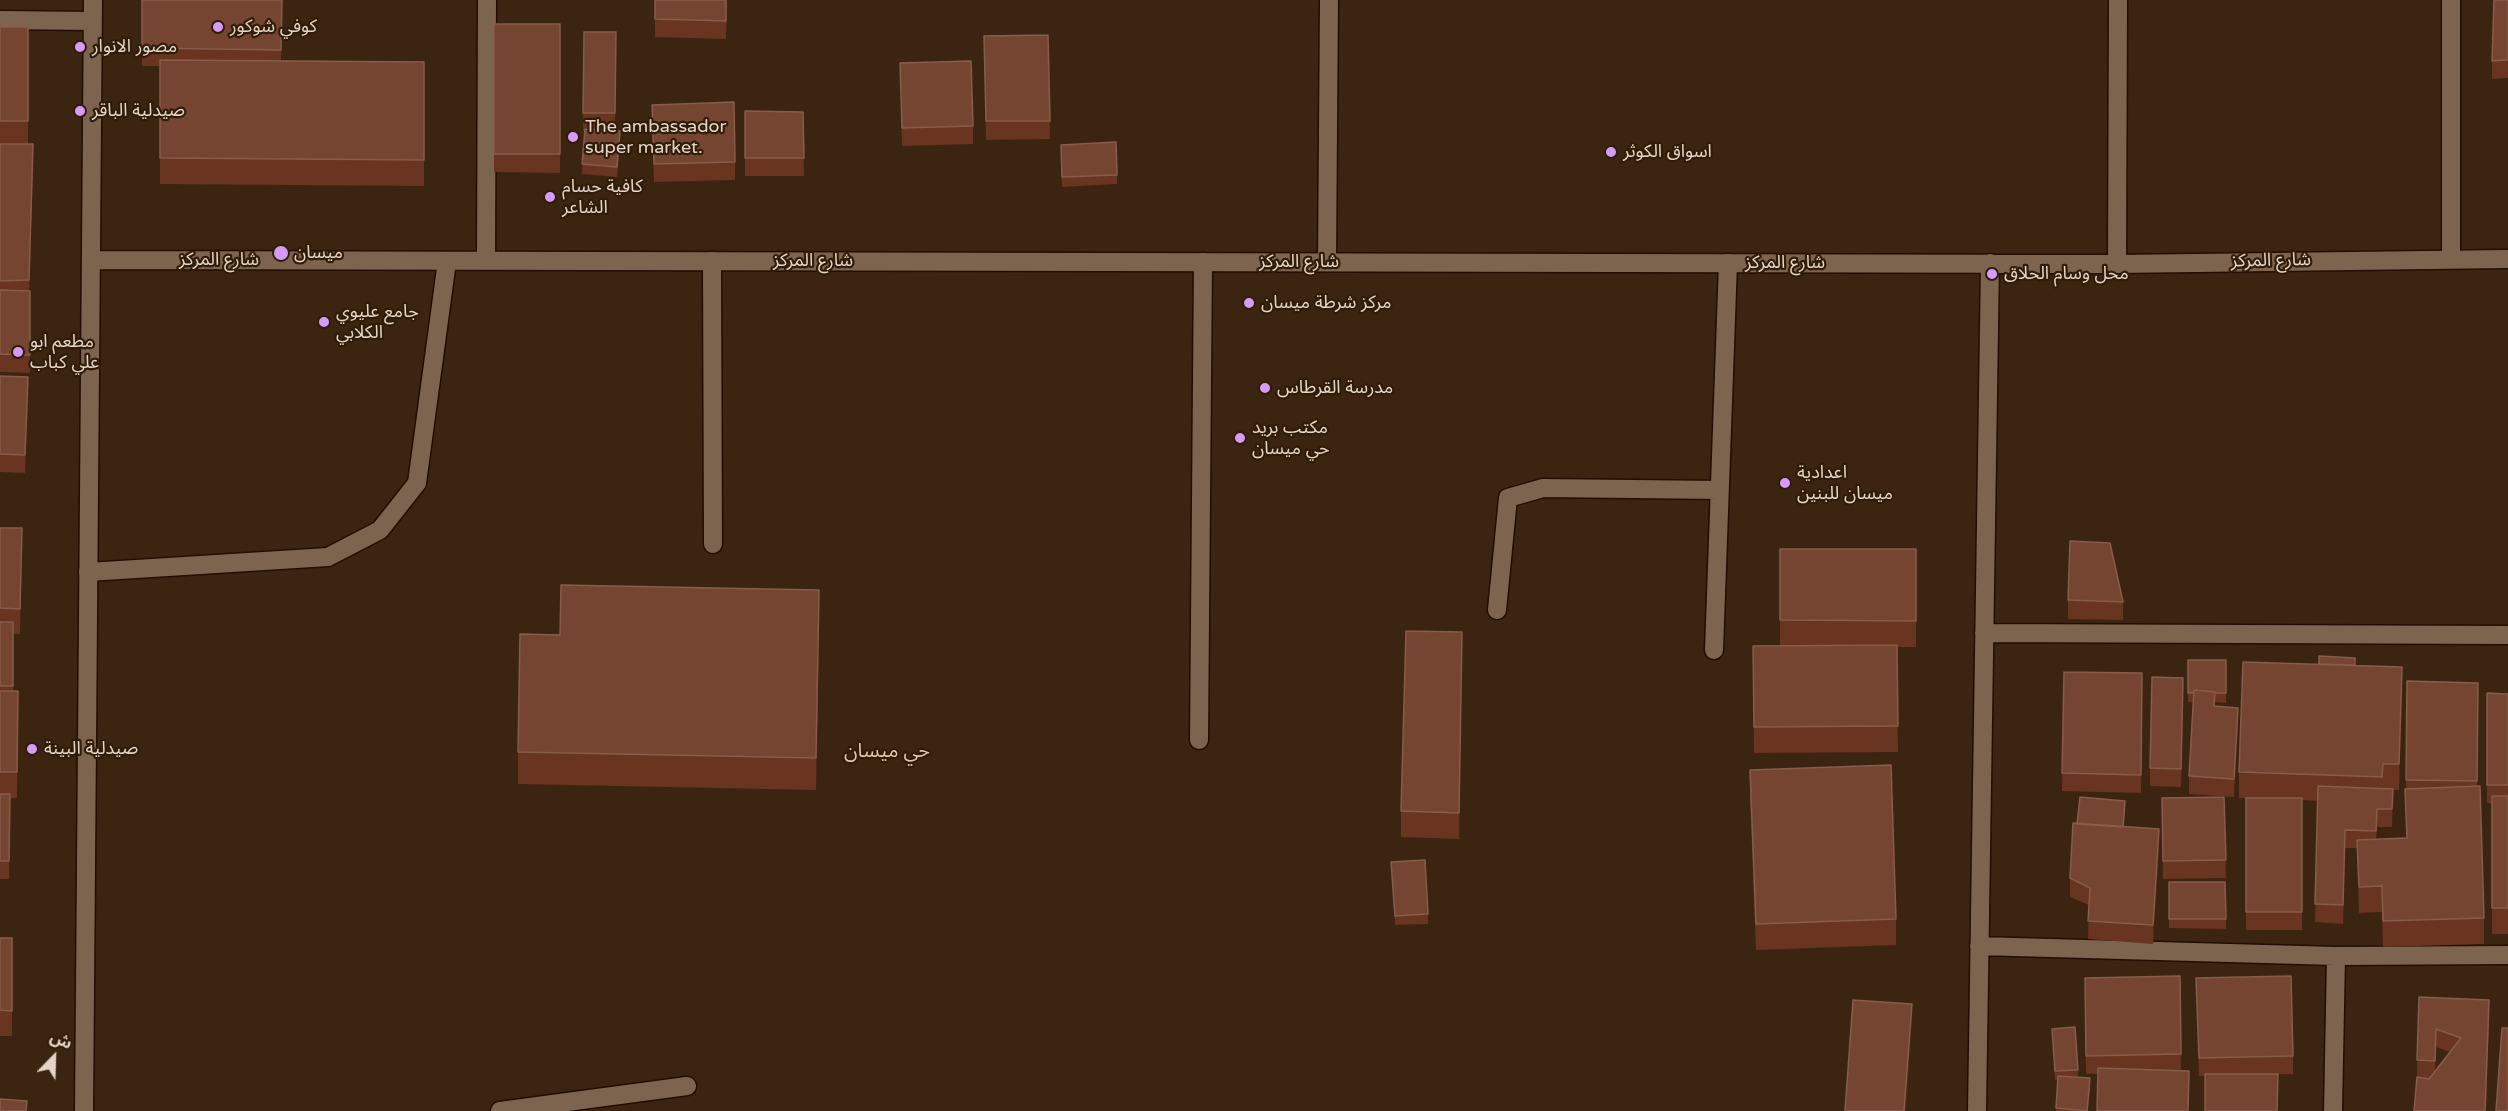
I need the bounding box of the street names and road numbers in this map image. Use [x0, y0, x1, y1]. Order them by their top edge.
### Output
street label: شارع المركز [179, 249, 259, 271]
street label: شارع المركز [773, 250, 853, 272]
street label: شارع المركز [2231, 250, 2311, 272]
street label: شارع المركز [1259, 251, 1339, 273]
street label: شارع المركز [1745, 252, 1825, 274]

